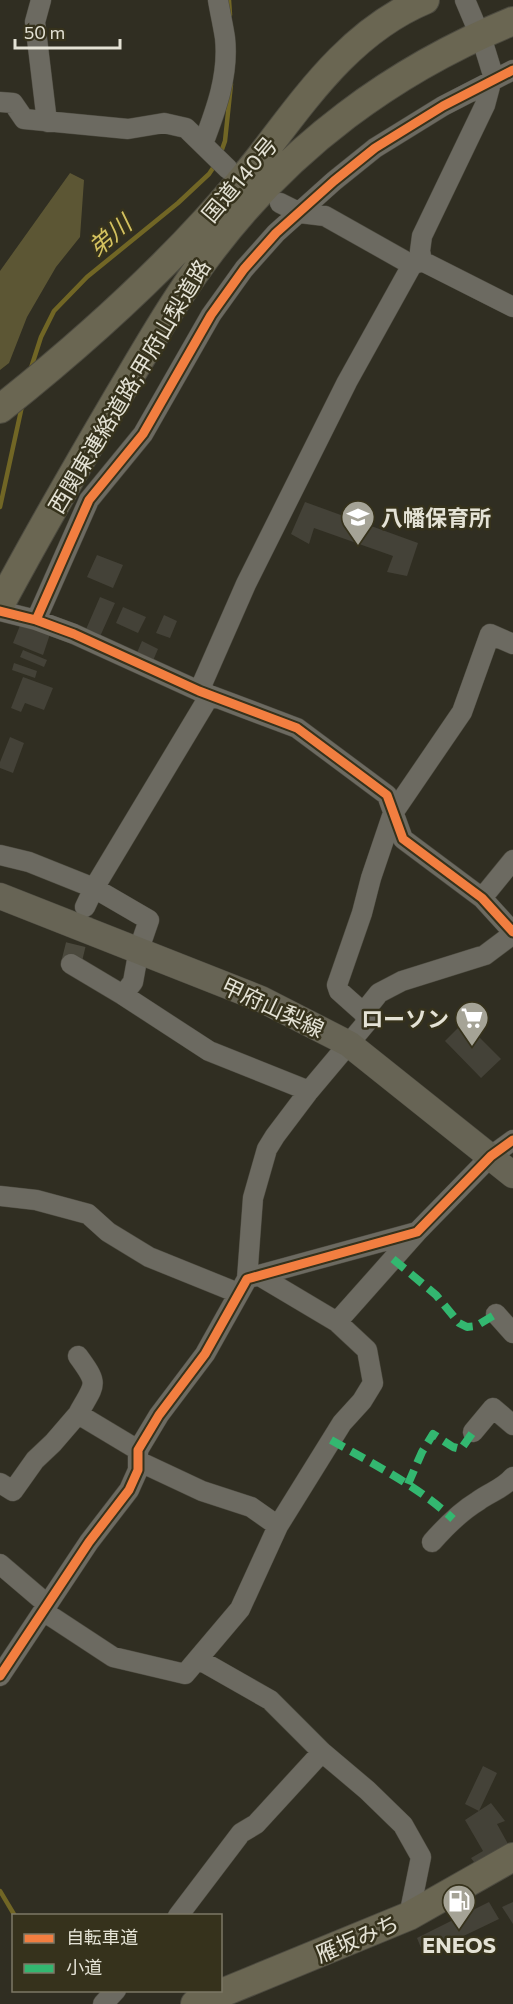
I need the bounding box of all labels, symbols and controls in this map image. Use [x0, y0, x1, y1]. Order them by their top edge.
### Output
scale bar [15, 12, 120, 50]
text: 50 m [24, 21, 65, 43]
street label: 国道140号 [196, 131, 282, 227]
water label: 弟川 [81, 207, 139, 262]
street label: 西関東連絡道路;甲府山梨道路 [42, 254, 216, 518]
school or university icon: 八幡保育所 [340, 499, 376, 546]
place label: 八幡保育所 [381, 504, 491, 531]
street label: 甲府山梨線 [217, 972, 329, 1042]
supermarket icon: ローソン [454, 1000, 490, 1047]
place label: ローソン [361, 1005, 449, 1032]
fuel station icon: ENEOS [441, 1883, 477, 1930]
street label: 雁坂みち [311, 1908, 403, 1968]
legend [12, 1914, 222, 1992]
text: 自転車道 [66, 1926, 138, 1948]
place label: ENEOS [422, 1931, 496, 1958]
text: 小道 [66, 1956, 102, 1978]

